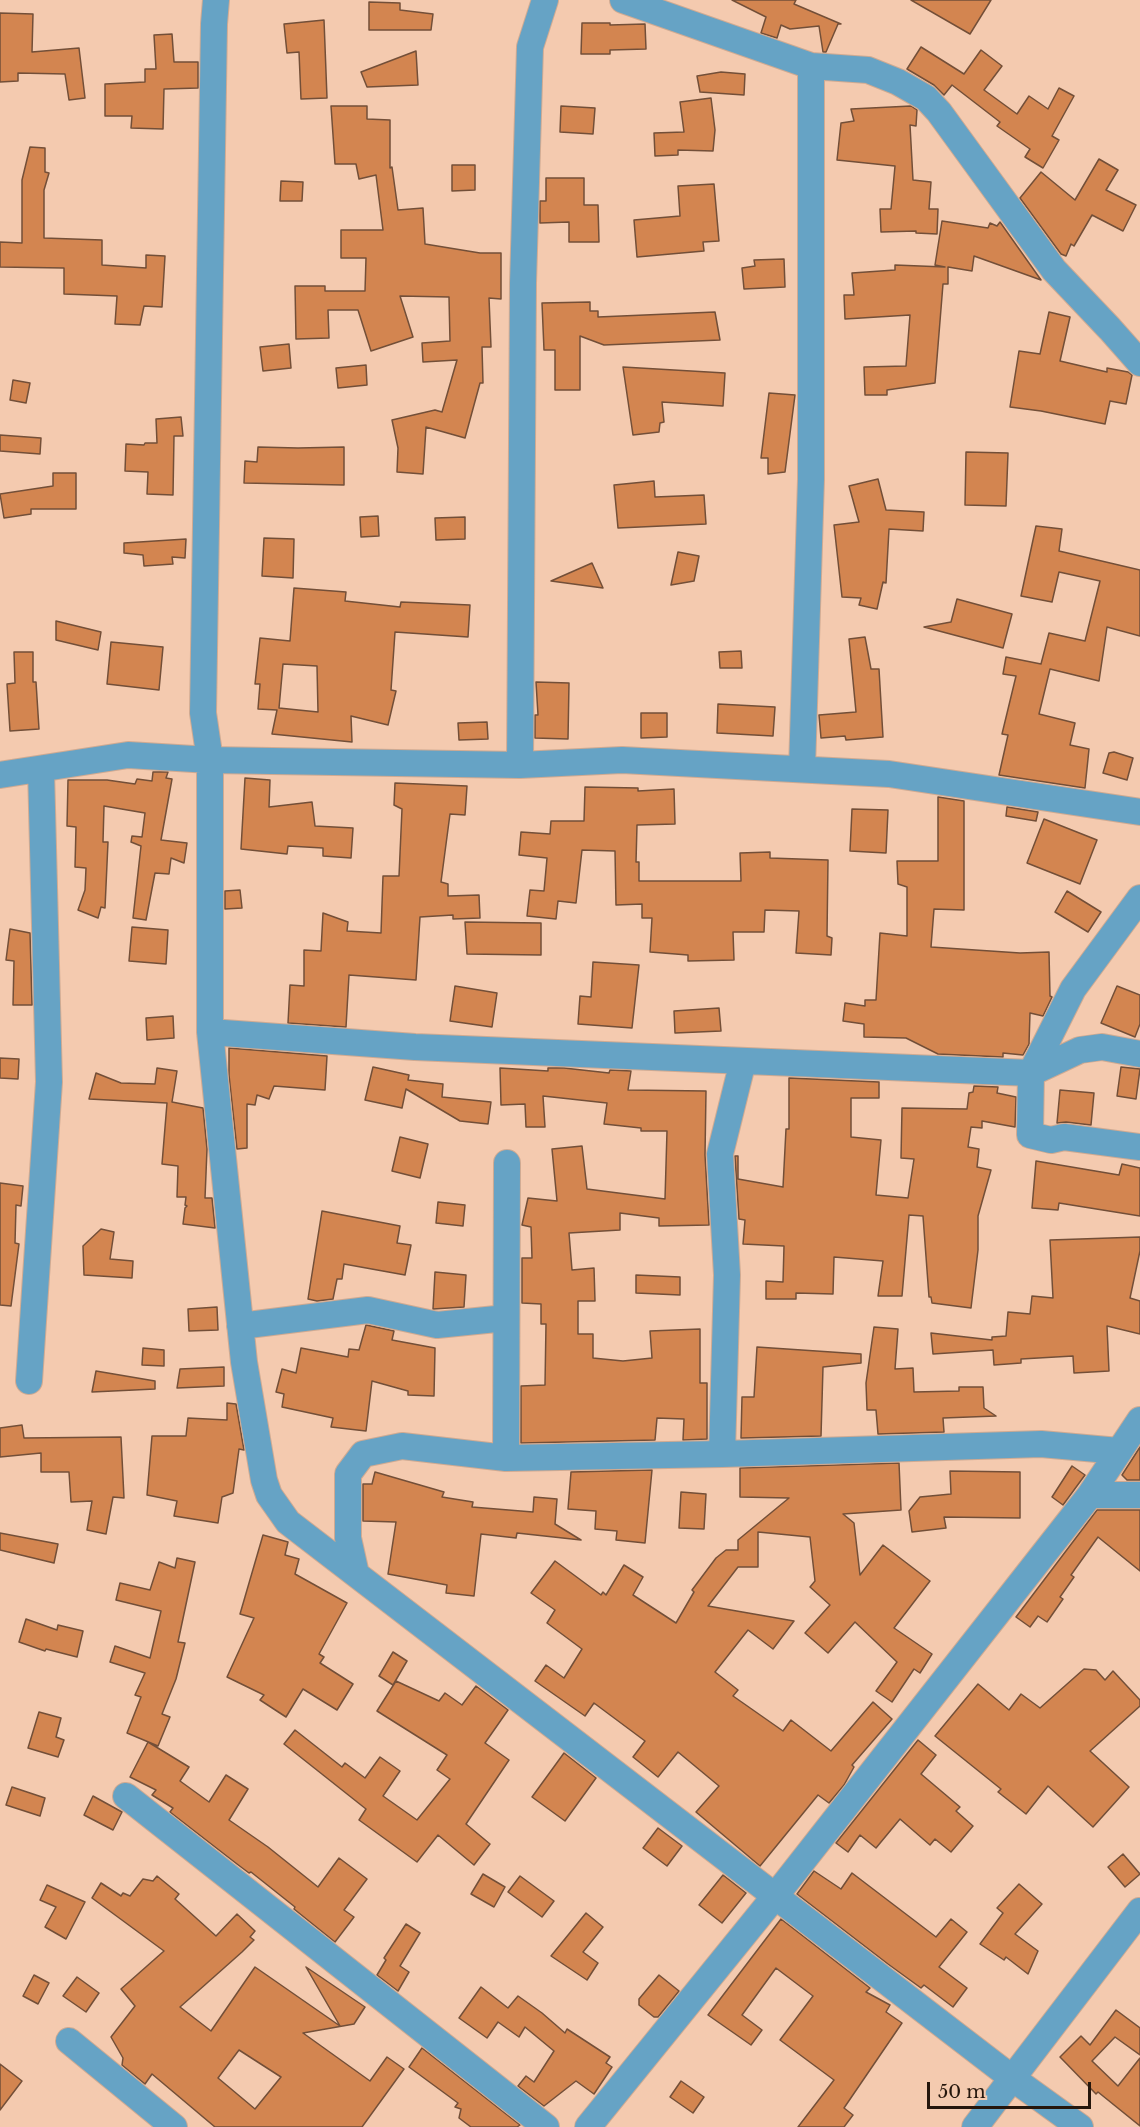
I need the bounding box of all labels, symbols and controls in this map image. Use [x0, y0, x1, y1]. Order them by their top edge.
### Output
scale bar [930, 2070, 1094, 2108]
text: 50 m [938, 2081, 986, 2103]

